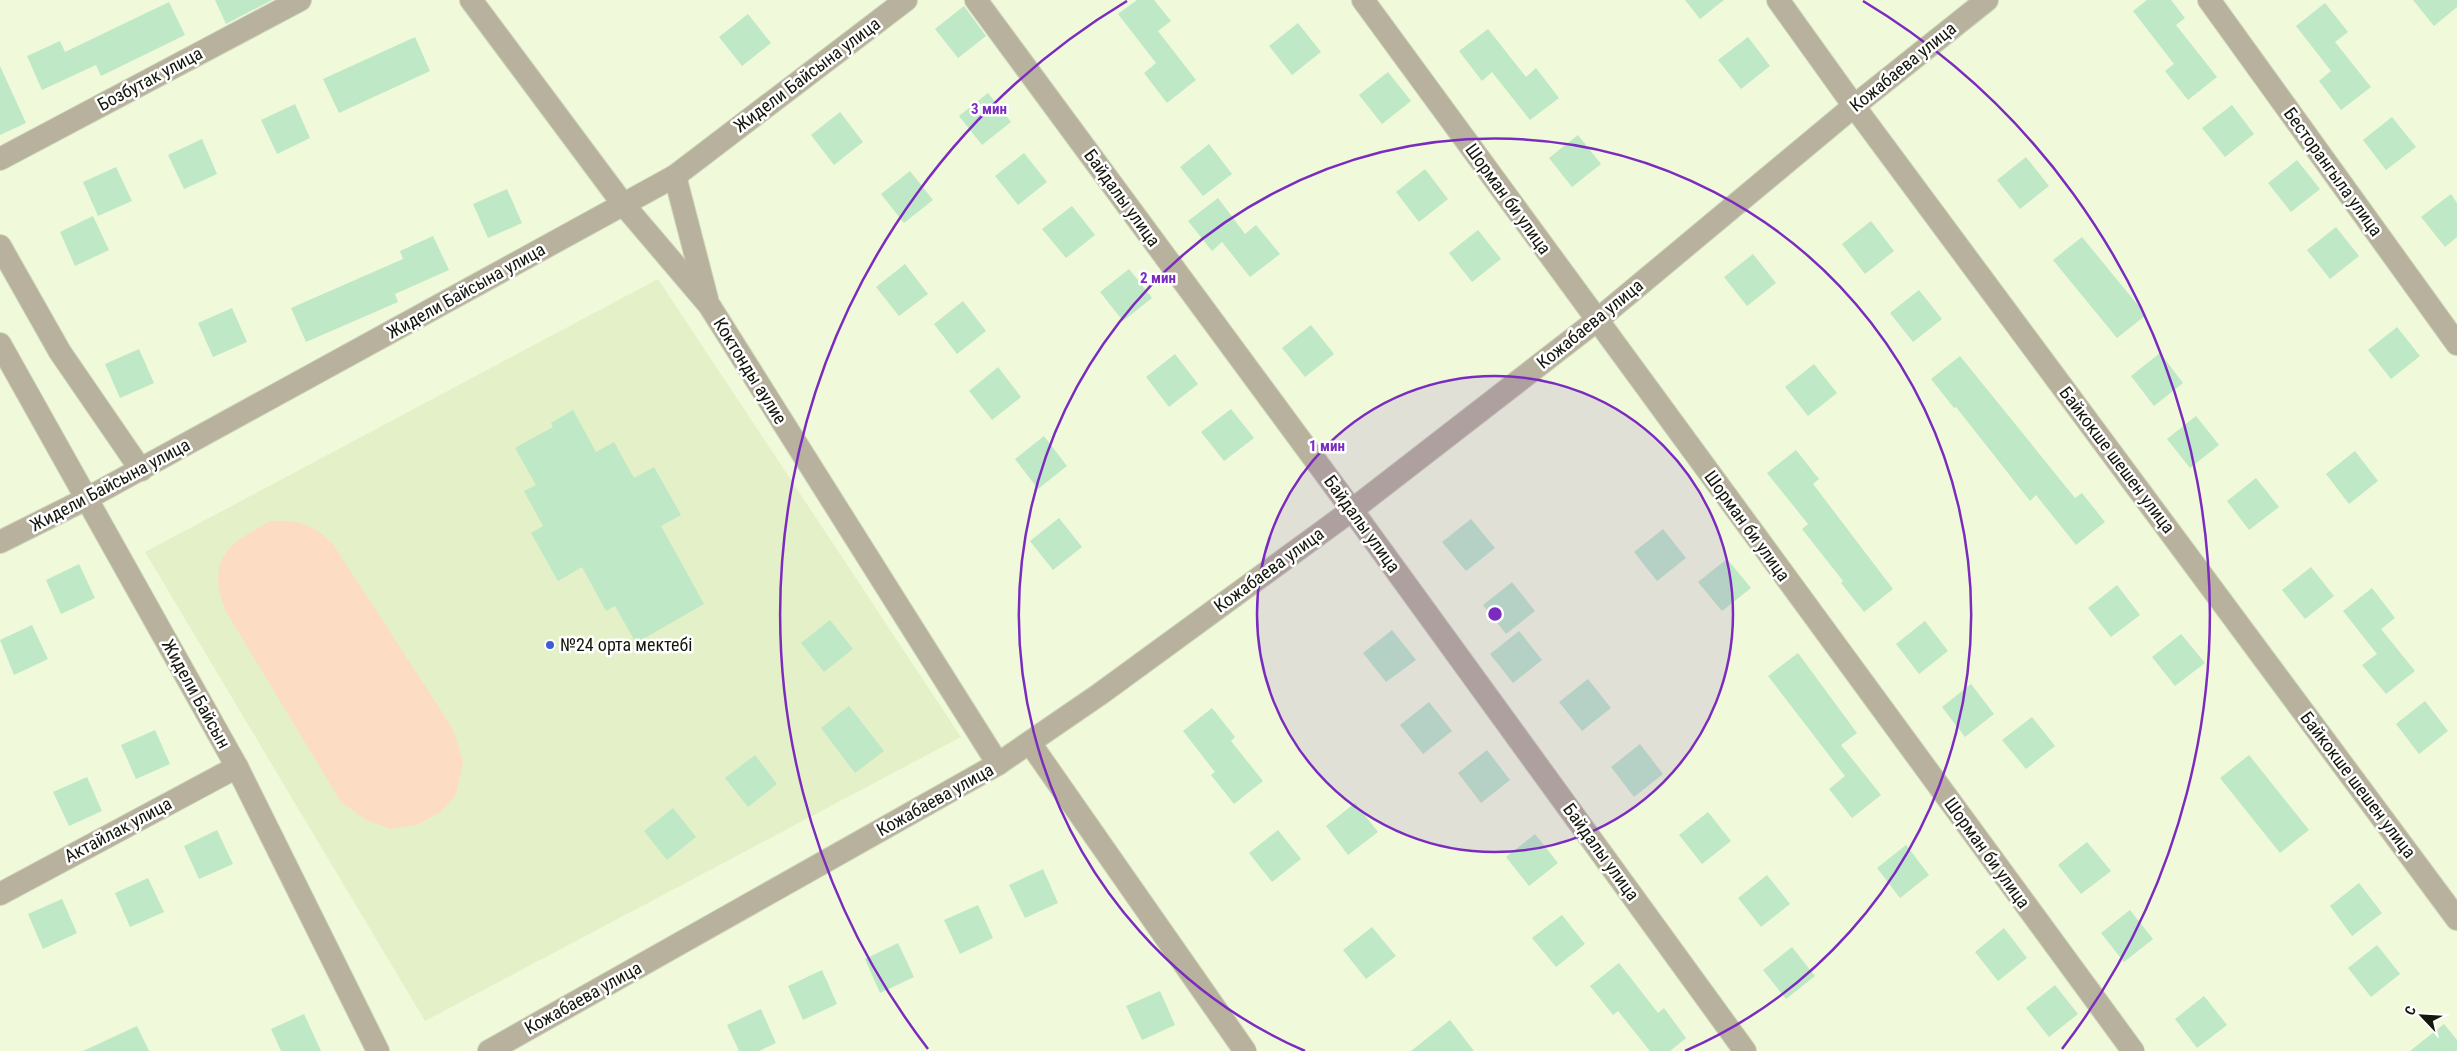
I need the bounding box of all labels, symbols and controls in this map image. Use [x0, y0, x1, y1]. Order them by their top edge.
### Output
street label: Жидели Байсына улица [729, 13, 884, 136]
street label: Кожабаева улица [1845, 17, 1960, 116]
street label: Бозбутак улица [94, 42, 206, 115]
text: 3 мин [971, 100, 1007, 118]
street label: Бесторангыла улица [2280, 103, 2387, 240]
street label: Шорман би улица [1461, 139, 1556, 258]
street label: Байдалы улица [1080, 145, 1165, 250]
street label: Жидели Байсына улица [383, 238, 549, 343]
text: 2 мин [1140, 269, 1176, 287]
street label: Кожабаева улица [1532, 274, 1647, 373]
street label: Коктонды аулие [709, 314, 792, 428]
street label: Байкокше шешен улица [2055, 382, 2179, 537]
street label: Жидели Байсына улица [26, 434, 193, 536]
text: 1 мин [1309, 437, 1345, 455]
street label: Шорман би улица [1700, 466, 1795, 585]
street label: Байдалы улица [1320, 471, 1405, 576]
street label: Кожабаева улица [1210, 523, 1328, 616]
centre of rings [1486, 605, 1504, 623]
place label: №24 орта мектебі [560, 634, 692, 655]
street label: Жидели Байсын [158, 636, 235, 752]
marker: №24 орта мектебі [544, 639, 556, 651]
street label: Байкокше шешен улица [2296, 707, 2420, 862]
street label: Кожабаева улица [873, 759, 997, 840]
street label: Актайлак улица [61, 792, 175, 867]
street label: Шорман би улица [1940, 793, 2035, 912]
street label: Байдалы улица [1559, 799, 1644, 904]
street label: Кожабаева улица [521, 957, 645, 1038]
north arrow [2397, 991, 2447, 1041]
text: С [2401, 1003, 2419, 1018]

